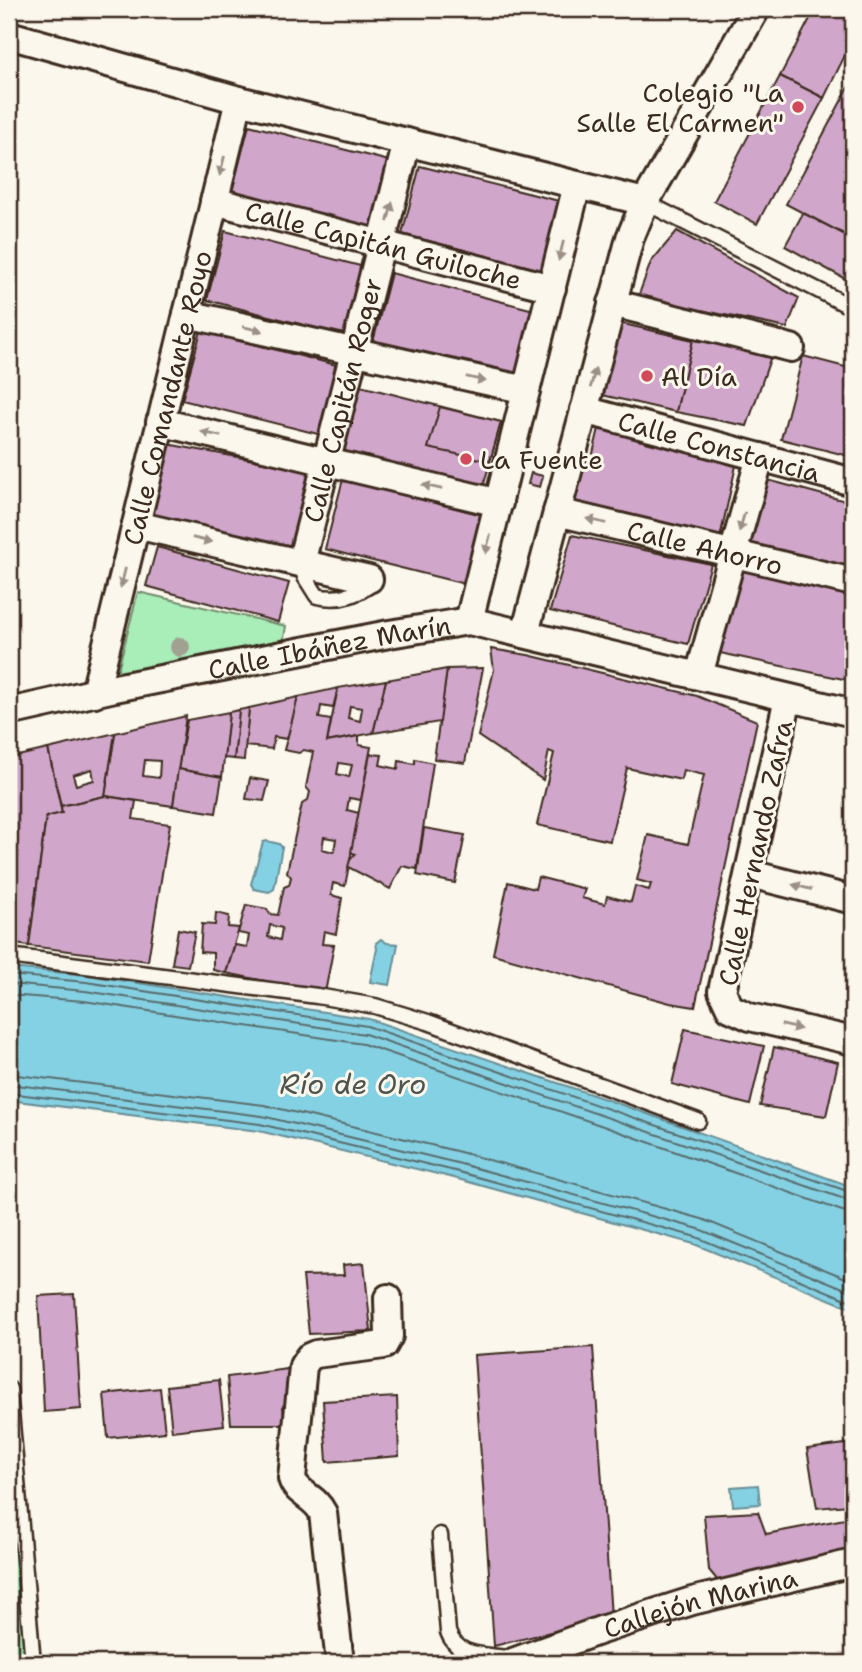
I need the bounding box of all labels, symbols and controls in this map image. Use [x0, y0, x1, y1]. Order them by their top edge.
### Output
place label: Colegio "La Salle El Carmen" [577, 75, 784, 140]
marker: Colegio "La Salle El Carmen" [790, 99, 806, 115]
one-way arrow [216, 155, 227, 177]
street label: Calle Capitán Guiloche [242, 192, 525, 297]
one-way arrow [385, 200, 396, 222]
one-way arrow [555, 241, 566, 263]
street label: Calle Comandante Royo [114, 247, 219, 548]
street label: Calle Capitán Roger [294, 274, 390, 526]
one-way arrow [243, 324, 265, 335]
place label: Al Día [661, 359, 737, 394]
one-way arrow [588, 367, 599, 389]
marker: Al Día [639, 368, 655, 384]
one-way arrow [465, 373, 487, 384]
street label: Calle Constancia [614, 402, 824, 490]
one-way arrow [200, 428, 222, 439]
place label: La Fuente [480, 442, 603, 477]
marker: La Fuente [458, 451, 474, 467]
one-way arrow [421, 481, 443, 492]
street label: Calle Ahorro [623, 512, 786, 582]
one-way arrow [736, 512, 746, 533]
one-way arrow [585, 515, 607, 526]
one-way arrow [482, 533, 493, 555]
one-way arrow [191, 535, 213, 546]
one-way arrow [117, 567, 128, 589]
street label: Calle Ibáñez Marín [205, 607, 453, 687]
street label: Calle Hernando Zafra [710, 717, 800, 989]
one-way arrow [790, 881, 812, 892]
one-way arrow [780, 1021, 802, 1032]
water label: Río de Oro [280, 1065, 426, 1103]
street label: Callejón Marina [599, 1559, 801, 1646]

